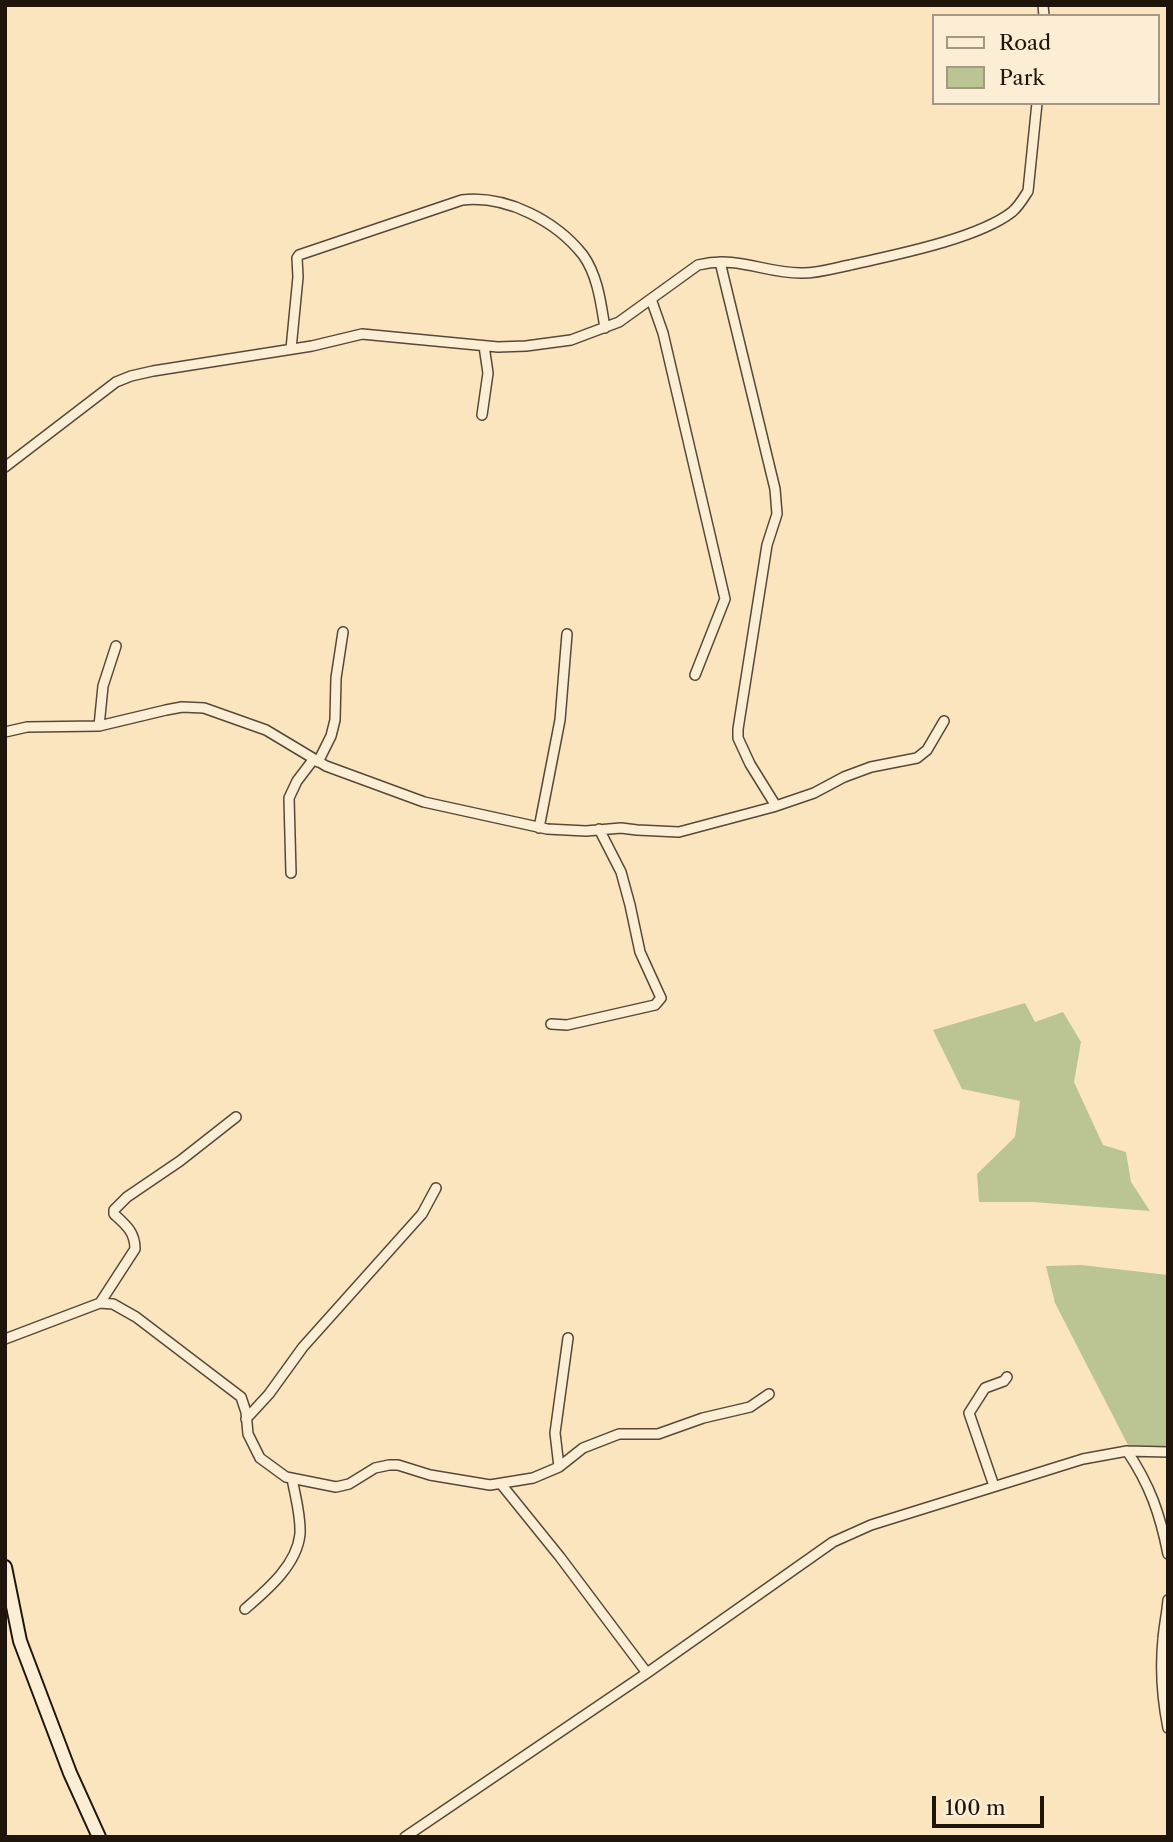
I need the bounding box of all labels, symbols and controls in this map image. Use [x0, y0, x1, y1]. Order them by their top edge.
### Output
legend [932, 14, 1159, 105]
text: Road [999, 30, 1051, 55]
text: Park [999, 65, 1045, 90]
scale bar [935, 1783, 1047, 1827]
text: 100 m [945, 1795, 1006, 1820]

